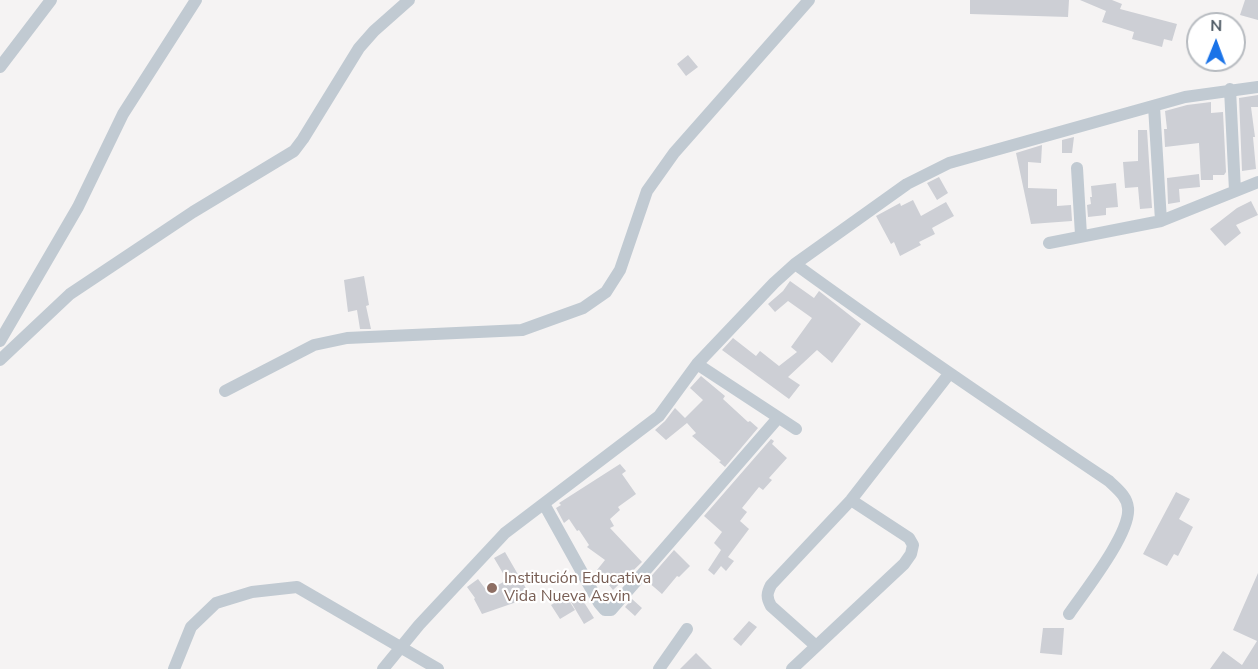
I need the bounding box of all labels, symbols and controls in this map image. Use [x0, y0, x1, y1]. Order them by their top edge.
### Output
north arrow [1186, 12, 1246, 72]
text: N [1210, 15, 1222, 37]
place label: Institución Educativa Vida Nueva Asvin [504, 569, 651, 607]
marker: Institución Educativa Vida Nueva Asvin [485, 581, 499, 595]

